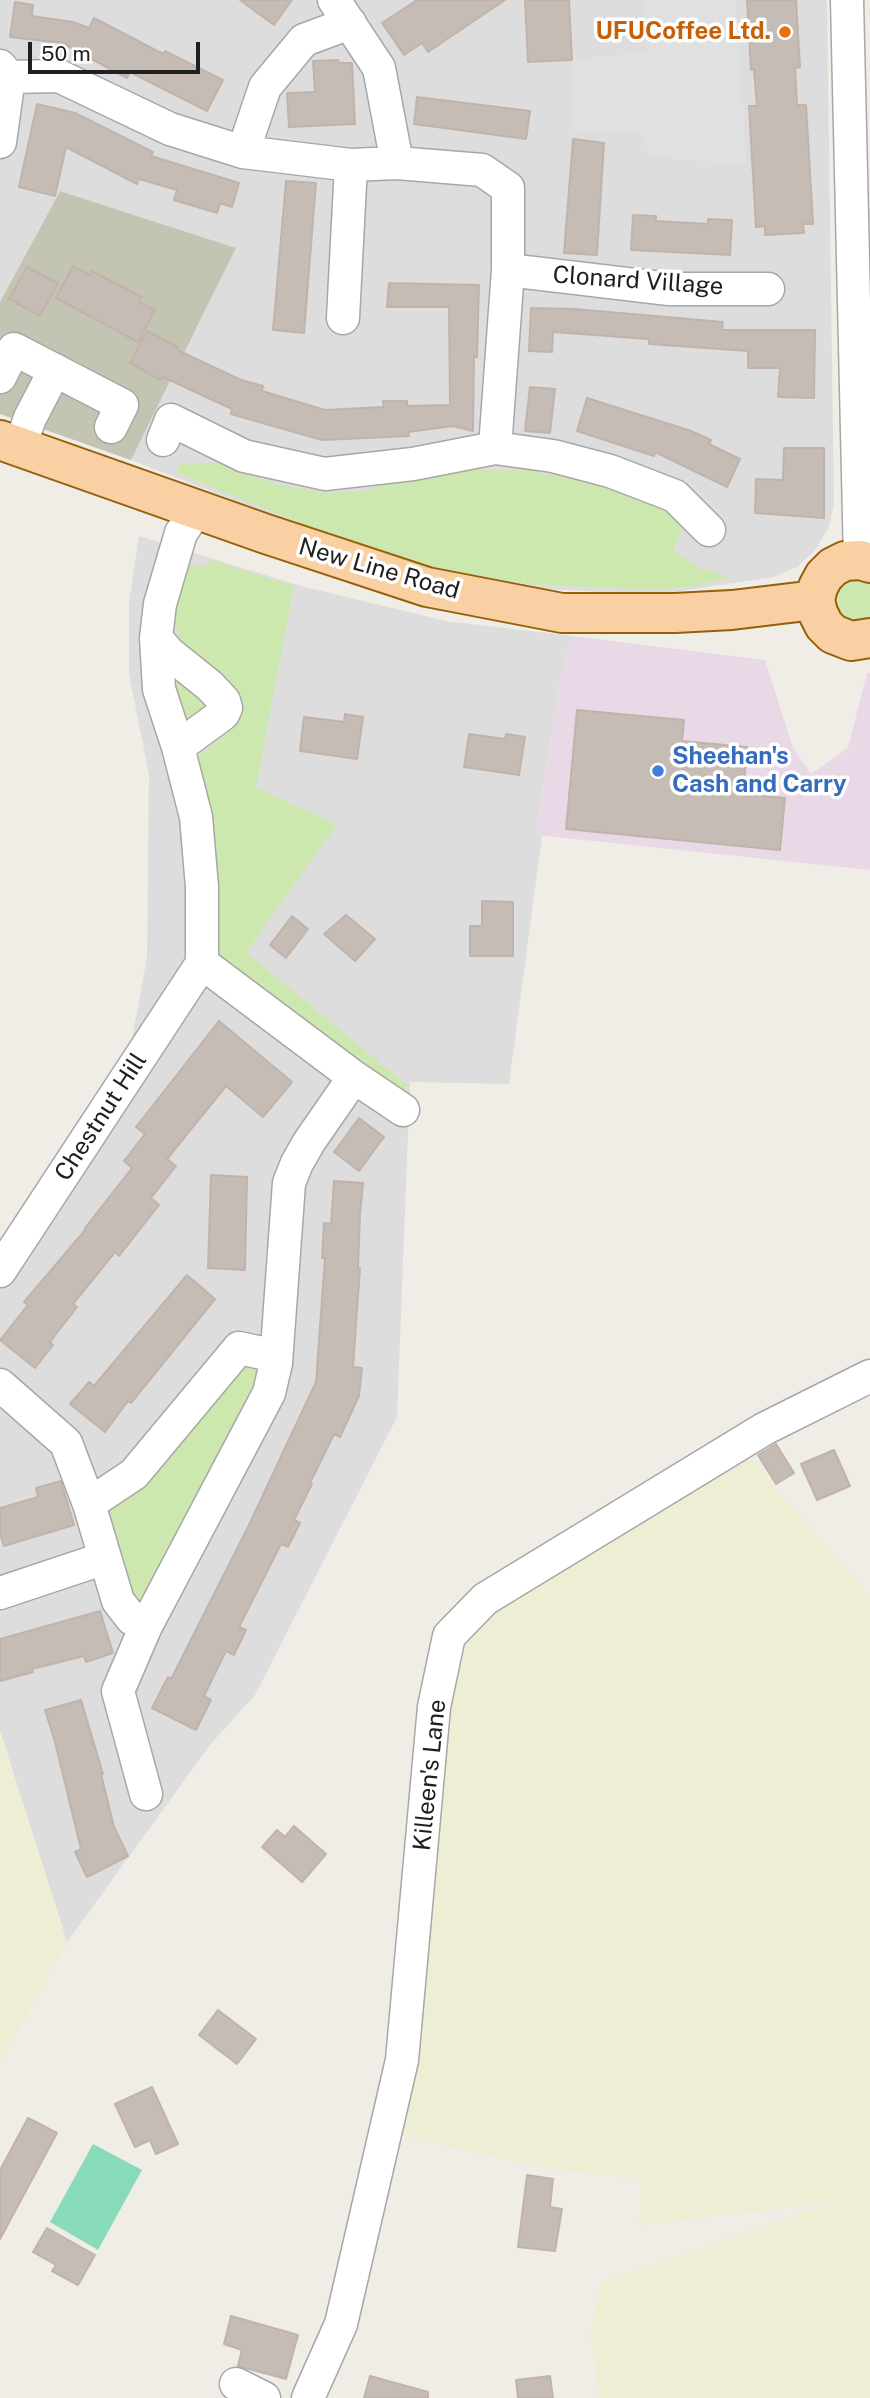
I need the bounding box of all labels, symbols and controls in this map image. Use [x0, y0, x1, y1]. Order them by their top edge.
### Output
place label: UFUCoffee Ltd. [595, 18, 771, 46]
marker: UFUCoffee Ltd. [777, 24, 793, 40]
scale bar [32, 28, 203, 72]
text: 50 m [41, 41, 91, 66]
street label: Clonard Village [552, 261, 724, 301]
street label: New Line Road [295, 532, 463, 606]
place label: Sheehan's Cash and Carry [672, 743, 847, 799]
marker: Sheehan's Cash and Carry [650, 763, 666, 779]
street label: Chestnut Hill [49, 1048, 153, 1186]
street label: Killeen's Lane [408, 1698, 452, 1852]

